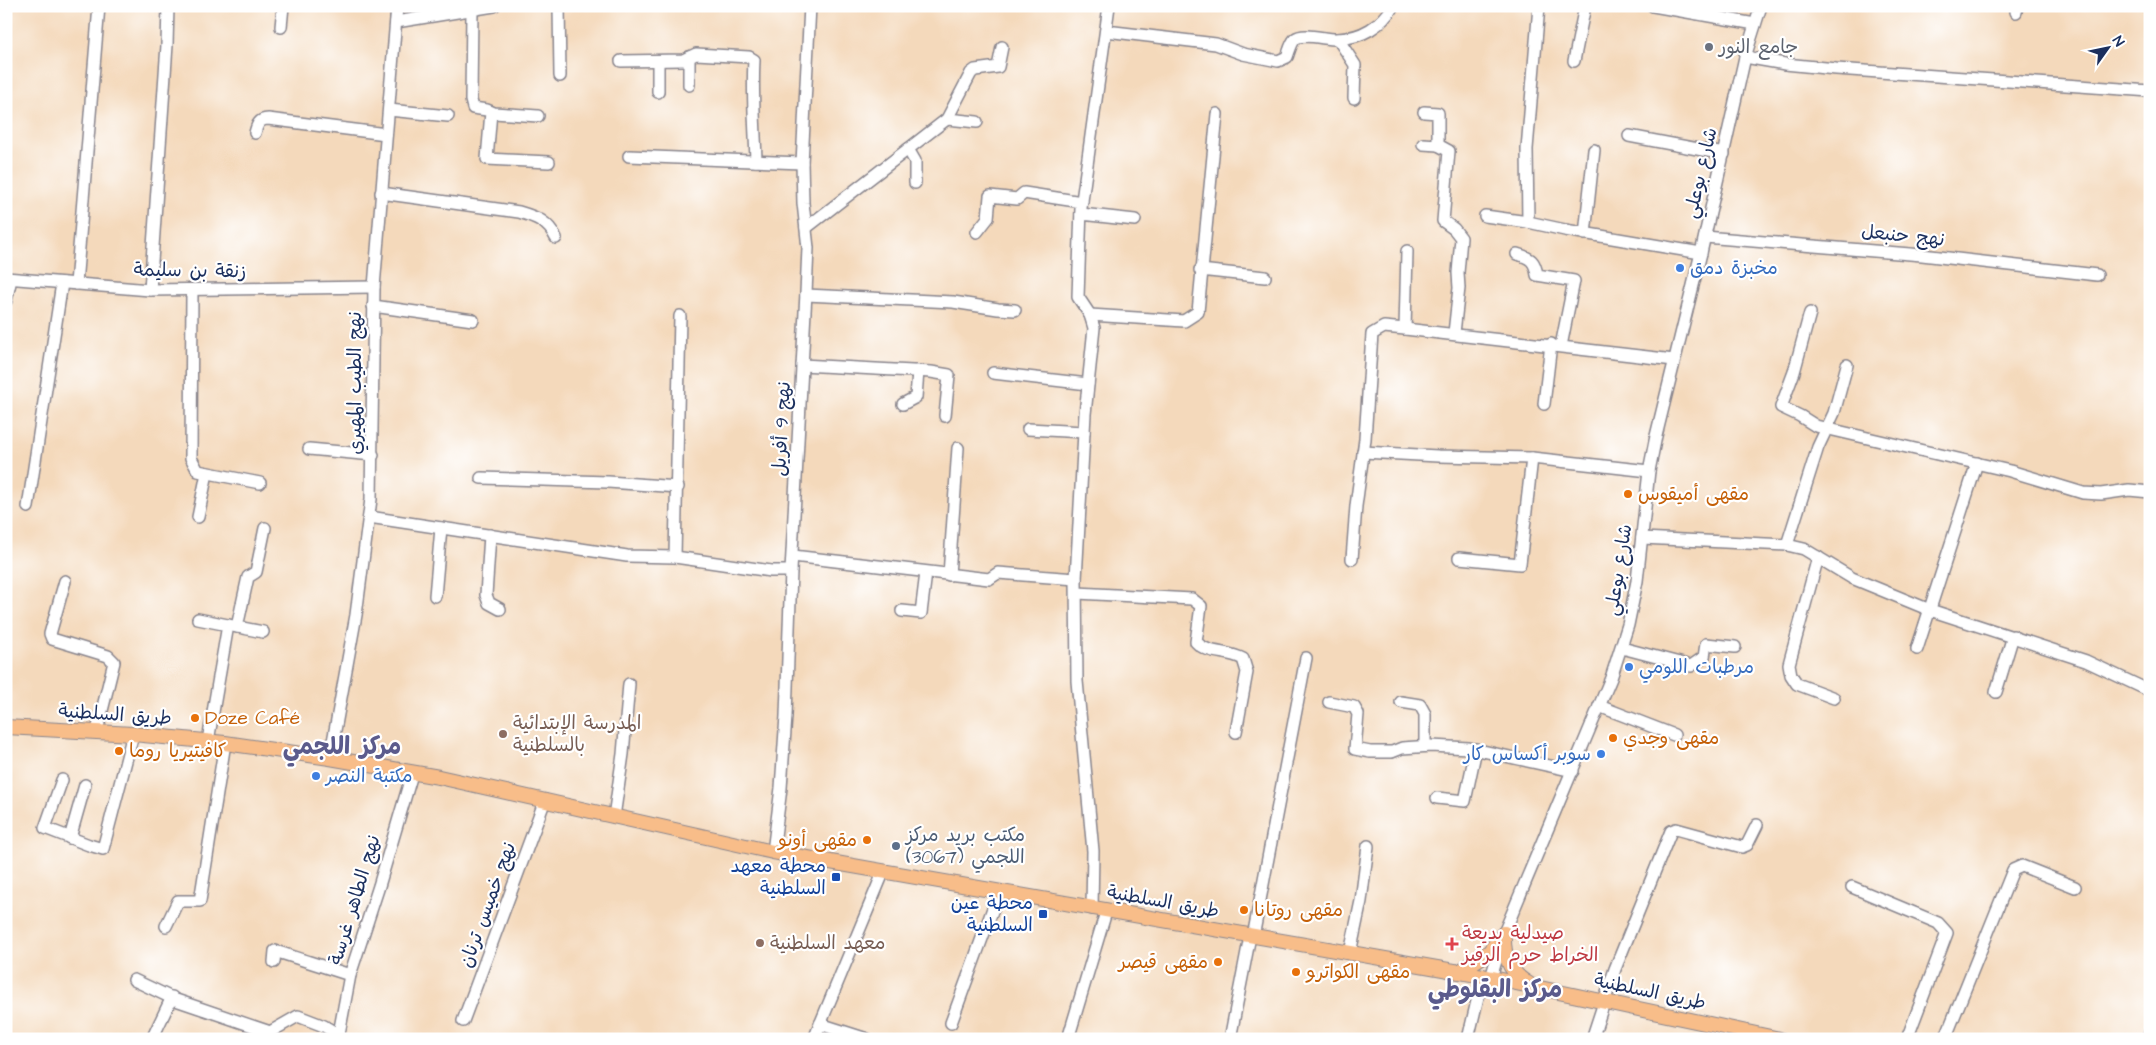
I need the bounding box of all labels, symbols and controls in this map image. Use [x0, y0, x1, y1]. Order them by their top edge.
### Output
north arrow [2084, 22, 2134, 72]
text: N [2107, 32, 2129, 51]
place label: جامع النور [1717, 34, 1798, 61]
marker: جامع النور [1703, 41, 1715, 53]
street label: شارع بوعلي [1677, 125, 1726, 221]
street label: نهج حنبعل [1860, 218, 1946, 254]
place label: مخبزة دمق [1690, 255, 1778, 282]
street label: زنقة بن سليمة [133, 257, 247, 285]
marker: مخبزة دمق [1674, 262, 1686, 274]
street label: نهج الطيب المهيري [342, 311, 369, 455]
street label: نهج 9 أفريل [766, 381, 798, 477]
place label: مقهى أميقوس [1638, 481, 1749, 508]
marker: مقهى أميقوس [1622, 488, 1634, 500]
street label: شارع بوعلي [1598, 522, 1642, 618]
place label: مرطبات اللومي [1639, 654, 1754, 683]
marker: مرطبات اللومي [1623, 661, 1635, 673]
street label: طريق السلطنية [57, 698, 173, 732]
place label: Doze Café [205, 705, 300, 732]
place label: المدرسة الإبتدائية بالسلطنية [513, 710, 641, 759]
marker: Doze Café [189, 712, 201, 724]
place label: مقهى وجدي [1623, 725, 1719, 752]
marker: المدرسة الإبتدائية بالسلطنية [497, 728, 509, 740]
district label: مركز اللجمي [283, 730, 401, 767]
marker: مقهى وجدي [1607, 732, 1619, 744]
place label: كافيتيريا روما [129, 738, 227, 765]
place label: سوبر أكساس كار [1462, 741, 1591, 768]
marker: كافيتيريا روما [113, 745, 125, 757]
marker: سوبر أكساس كار [1595, 748, 1607, 760]
place label: مكتبة النصر [324, 763, 413, 790]
marker: مكتبة النصر [310, 770, 322, 782]
place label: مكتب بريد مركز اللجمي (3067) [904, 822, 1025, 873]
place label: مقهى أونو [776, 827, 857, 854]
street label: نهج الطاهر غرسة [322, 832, 388, 968]
marker: مقهى أونو [861, 834, 873, 846]
street label: نهج خميس ترنان [453, 838, 523, 972]
marker: مكتب بريد مركز اللجمي (3067) [890, 840, 902, 852]
place label: محطة معهد السلطنية [731, 853, 826, 902]
marker: محطة معهد السلطنية [830, 871, 842, 883]
street label: طريق السلطنية [1105, 879, 1221, 925]
place label: محطة عين السلطنية [951, 890, 1033, 939]
place label: مقهى روتانا [1254, 897, 1343, 924]
marker: مقهى روتانا [1238, 904, 1250, 916]
marker: محطة عين السلطنية [1037, 908, 1049, 920]
place label: صيدلية بديعة الخراط حرم الرقيز [1460, 920, 1599, 969]
place label: معهد السلطنية [770, 930, 885, 957]
marker: معهد السلطنية [754, 937, 766, 949]
marker: صيدلية بديعة الخراط حرم الرقيز [1446, 938, 1458, 950]
place label: مقهى قيصر [1117, 949, 1208, 976]
marker: مقهى قيصر [1212, 956, 1224, 968]
place label: مقهى الكواترو [1305, 959, 1410, 986]
marker: مقهى الكواترو [1290, 966, 1302, 978]
street label: طريق السلطنية [1592, 967, 1708, 1017]
district label: مركز البقلوطي [1428, 973, 1562, 1010]

